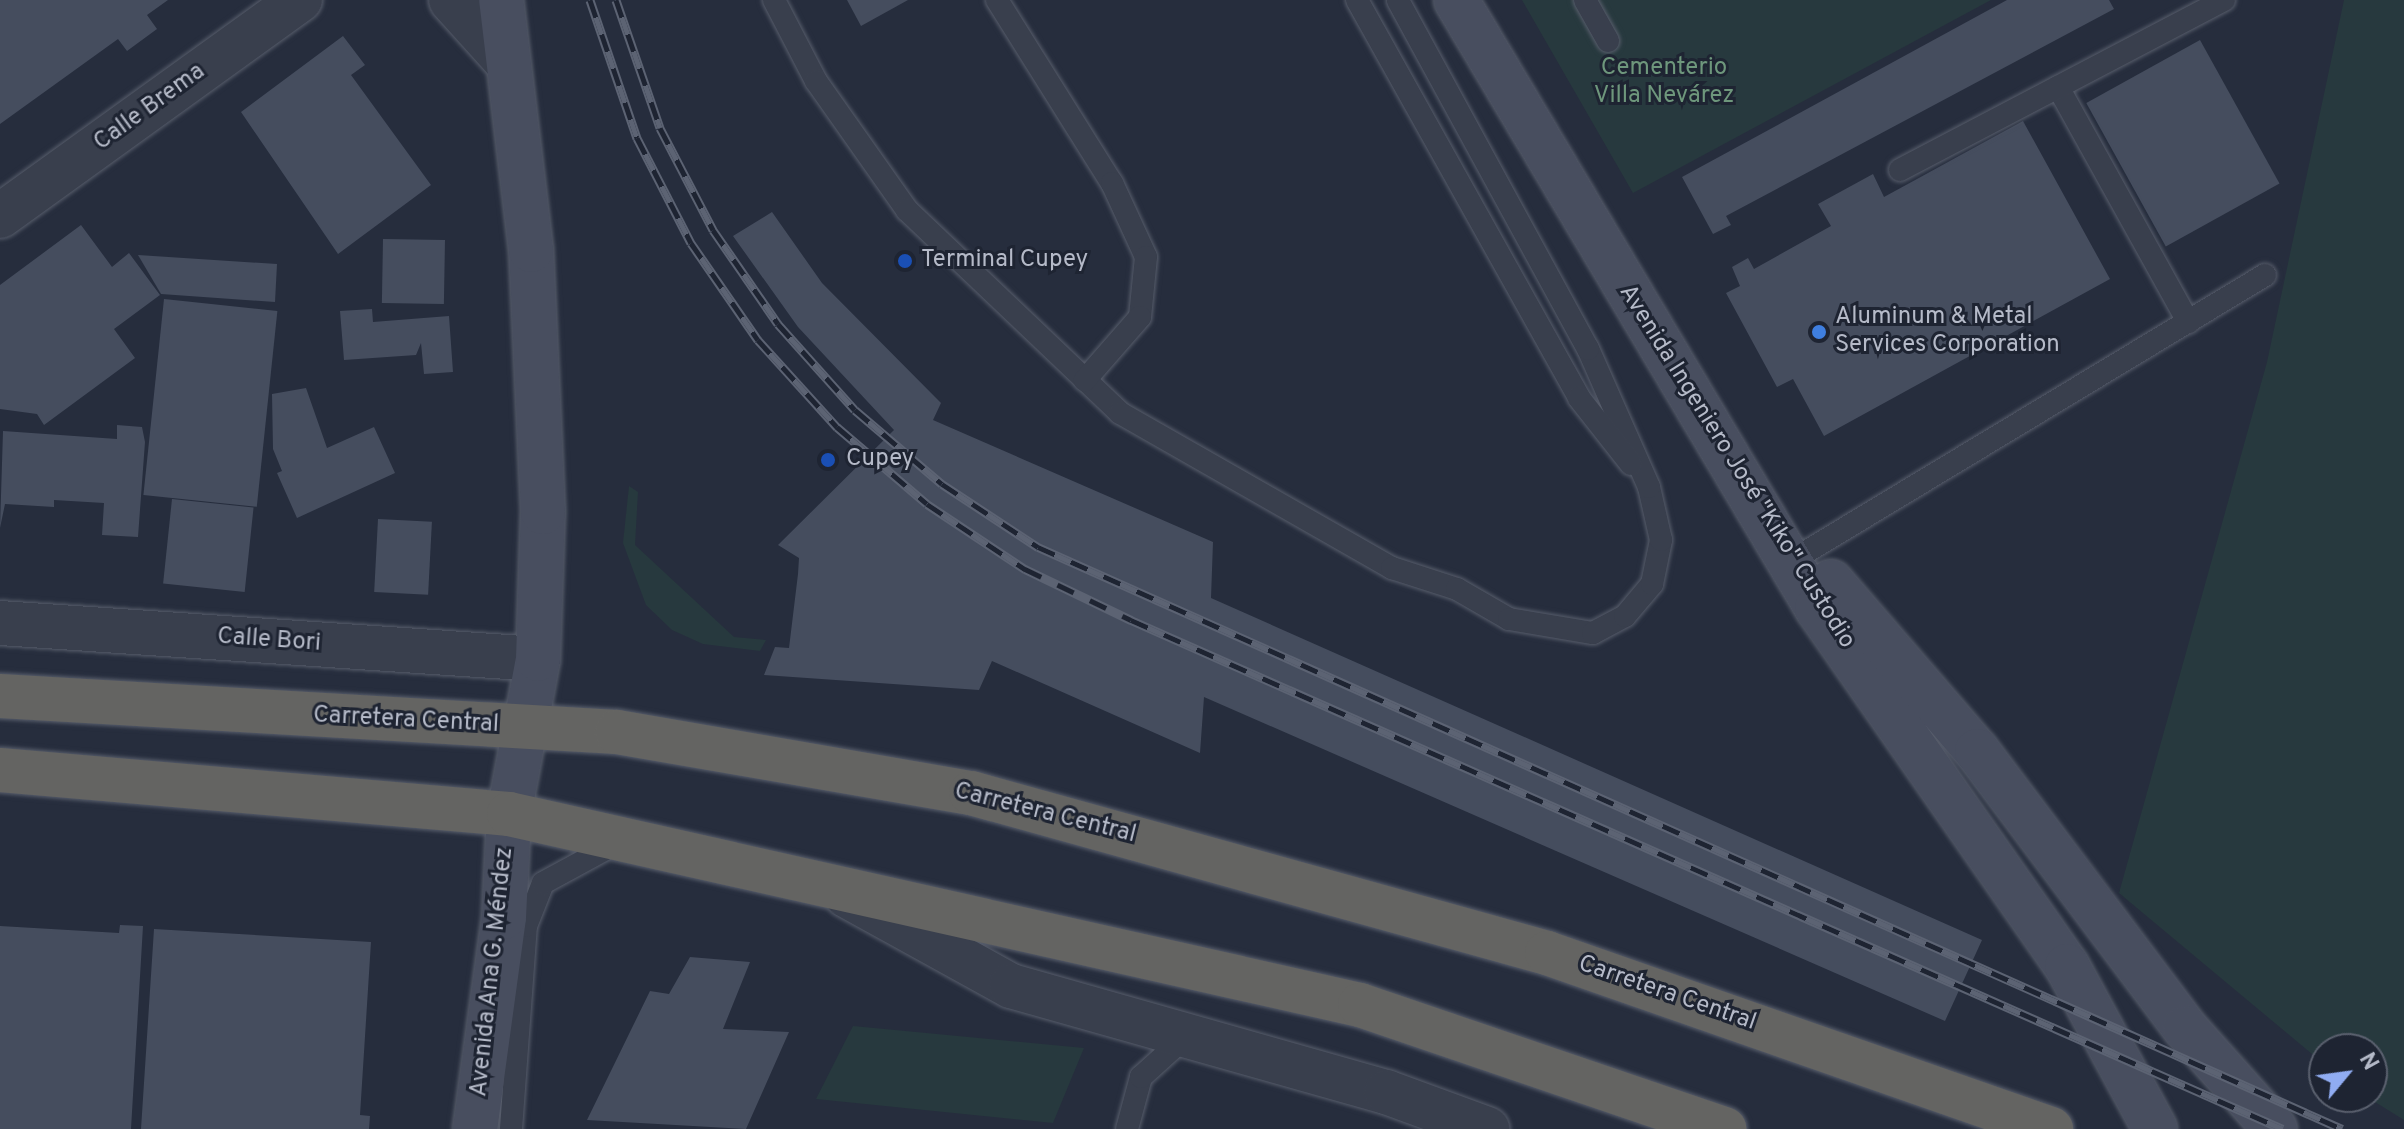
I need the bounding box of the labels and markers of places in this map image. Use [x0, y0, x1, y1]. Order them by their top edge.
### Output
place label: Terminal Cupey [921, 247, 1088, 275]
marker: Terminal Cupey [896, 252, 914, 270]
place label: Aluminum & Metal Services Corporation [1835, 304, 2060, 360]
marker: Aluminum & Metal Services Corporation [1810, 323, 1828, 341]
place label: Cupey [846, 446, 914, 474]
marker: Cupey [817, 449, 839, 471]

